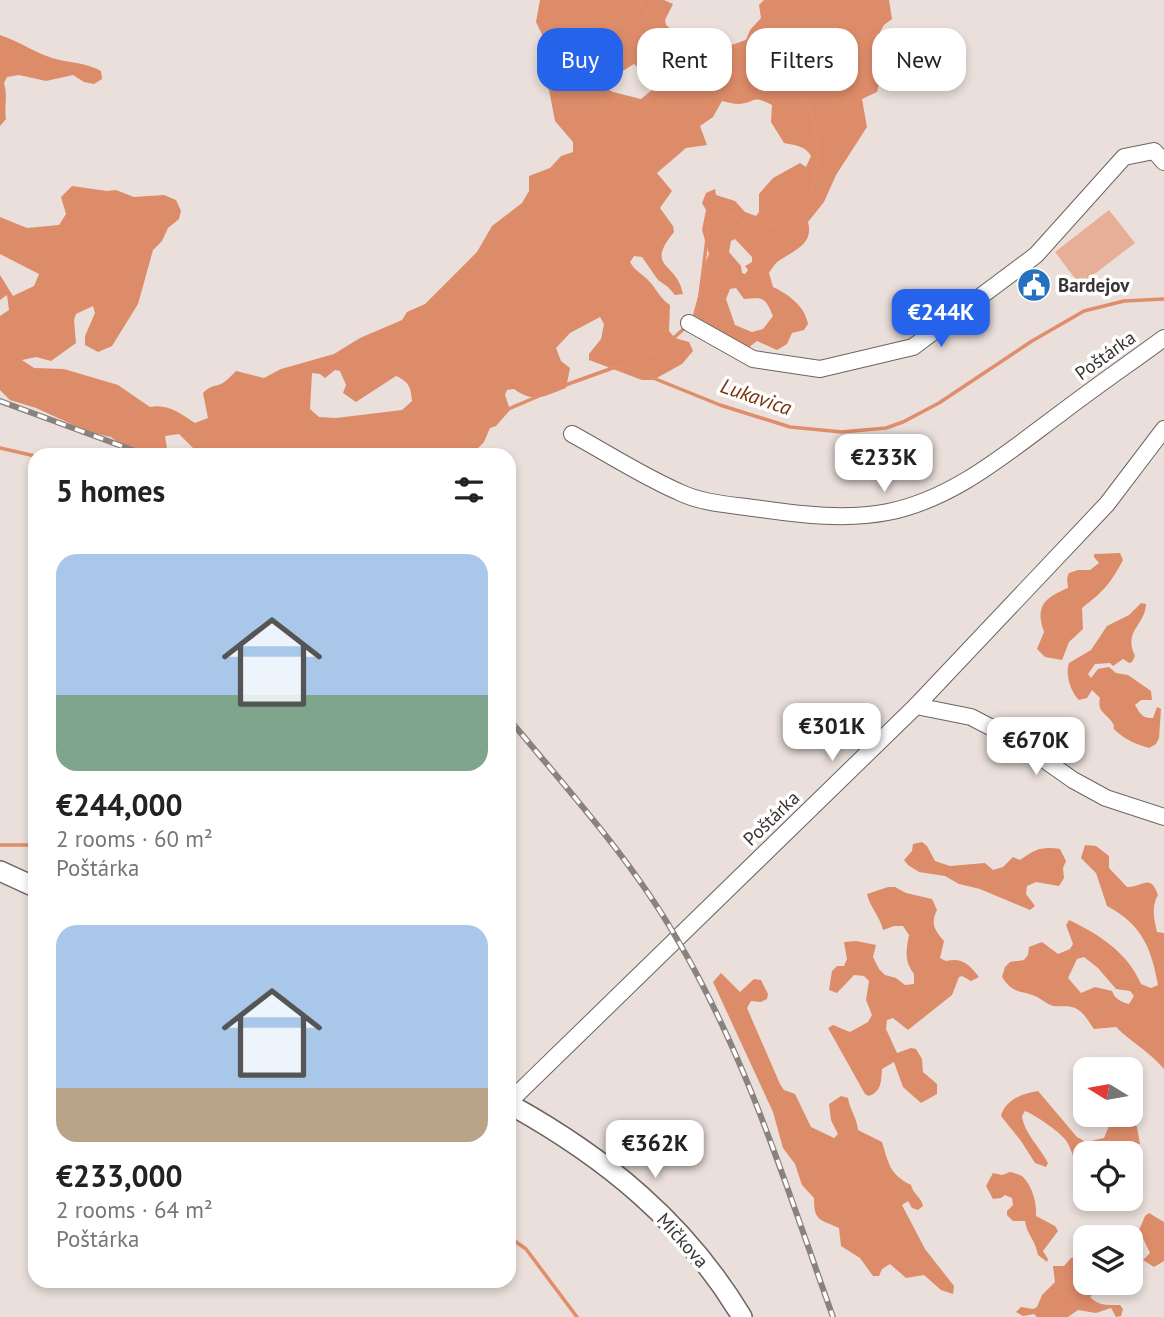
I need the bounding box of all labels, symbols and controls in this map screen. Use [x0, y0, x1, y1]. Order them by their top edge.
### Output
chip: Buy [537, 28, 623, 91]
chip: Rent [637, 28, 732, 91]
chip: Filters [746, 28, 858, 91]
chip: New [872, 28, 966, 91]
public building icon: Bardejov [1015, 266, 1053, 304]
place label: Bardejov [1058, 273, 1130, 297]
pin: €244K [892, 290, 990, 349]
text: €244K [908, 297, 974, 326]
street label: Poštárka [1070, 325, 1140, 385]
water label: Lukavica [717, 372, 796, 421]
pin: €233K [835, 434, 933, 494]
text: €233K [851, 442, 917, 471]
text: 5 homes [56, 471, 165, 510]
icon: filters [450, 471, 488, 509]
icon: home [209, 599, 335, 725]
pin: €301K [783, 704, 881, 763]
text: €301K [799, 711, 865, 740]
pin: €670K [987, 718, 1085, 777]
text: €670K [1003, 725, 1069, 754]
text: €244,000 [56, 785, 183, 824]
street label: Poštárka [738, 785, 804, 851]
text: 2 rooms · 60 m² [56, 824, 213, 853]
text: Poštárka [56, 853, 140, 882]
icon: home [209, 970, 335, 1096]
north arrow [1073, 1057, 1143, 1127]
map controls [1073, 1057, 1143, 1295]
pin: €362K [606, 1120, 704, 1180]
text: €362K [622, 1128, 688, 1157]
button: locate [1073, 1141, 1143, 1211]
text: €233,000 [56, 1156, 183, 1195]
text: 2 rooms · 64 m² [56, 1195, 213, 1224]
street label: Mičkova [652, 1207, 714, 1273]
text: Poštárka [56, 1224, 140, 1253]
button: layers [1073, 1225, 1143, 1295]

